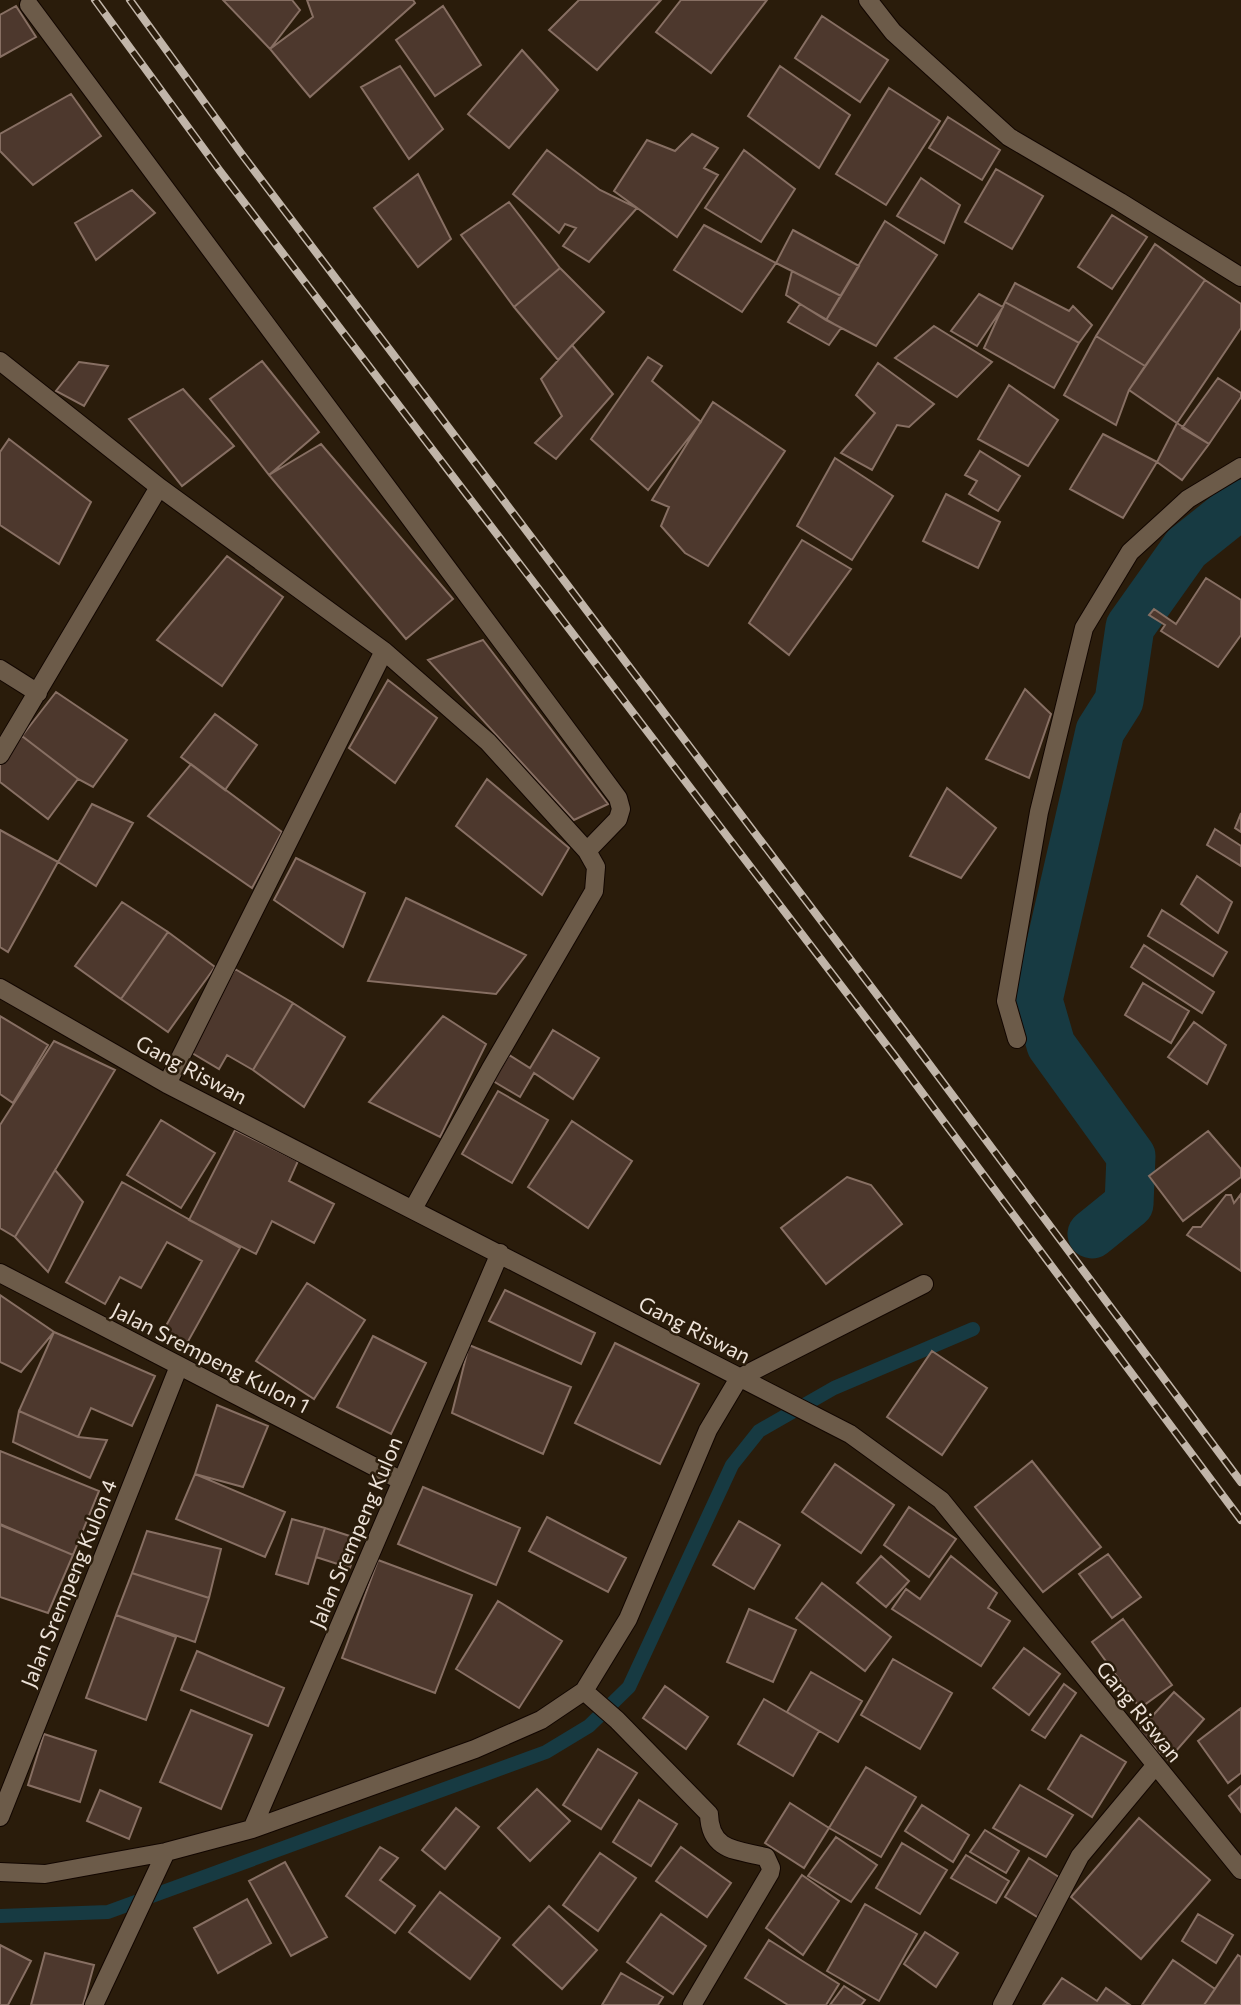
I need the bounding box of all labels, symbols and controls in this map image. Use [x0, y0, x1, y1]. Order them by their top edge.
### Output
street label: Gang Riswan [132, 1029, 252, 1109]
street label: Gang Riswan [635, 1290, 755, 1368]
street label: Jalan Srempeng Kulon 1 [108, 1296, 314, 1418]
street label: Jalan Srempeng Kulon [303, 1432, 407, 1632]
street label: Jalan Srempeng Kulon 4 [15, 1475, 121, 1691]
street label: Gang Riswan [1092, 1656, 1188, 1766]

